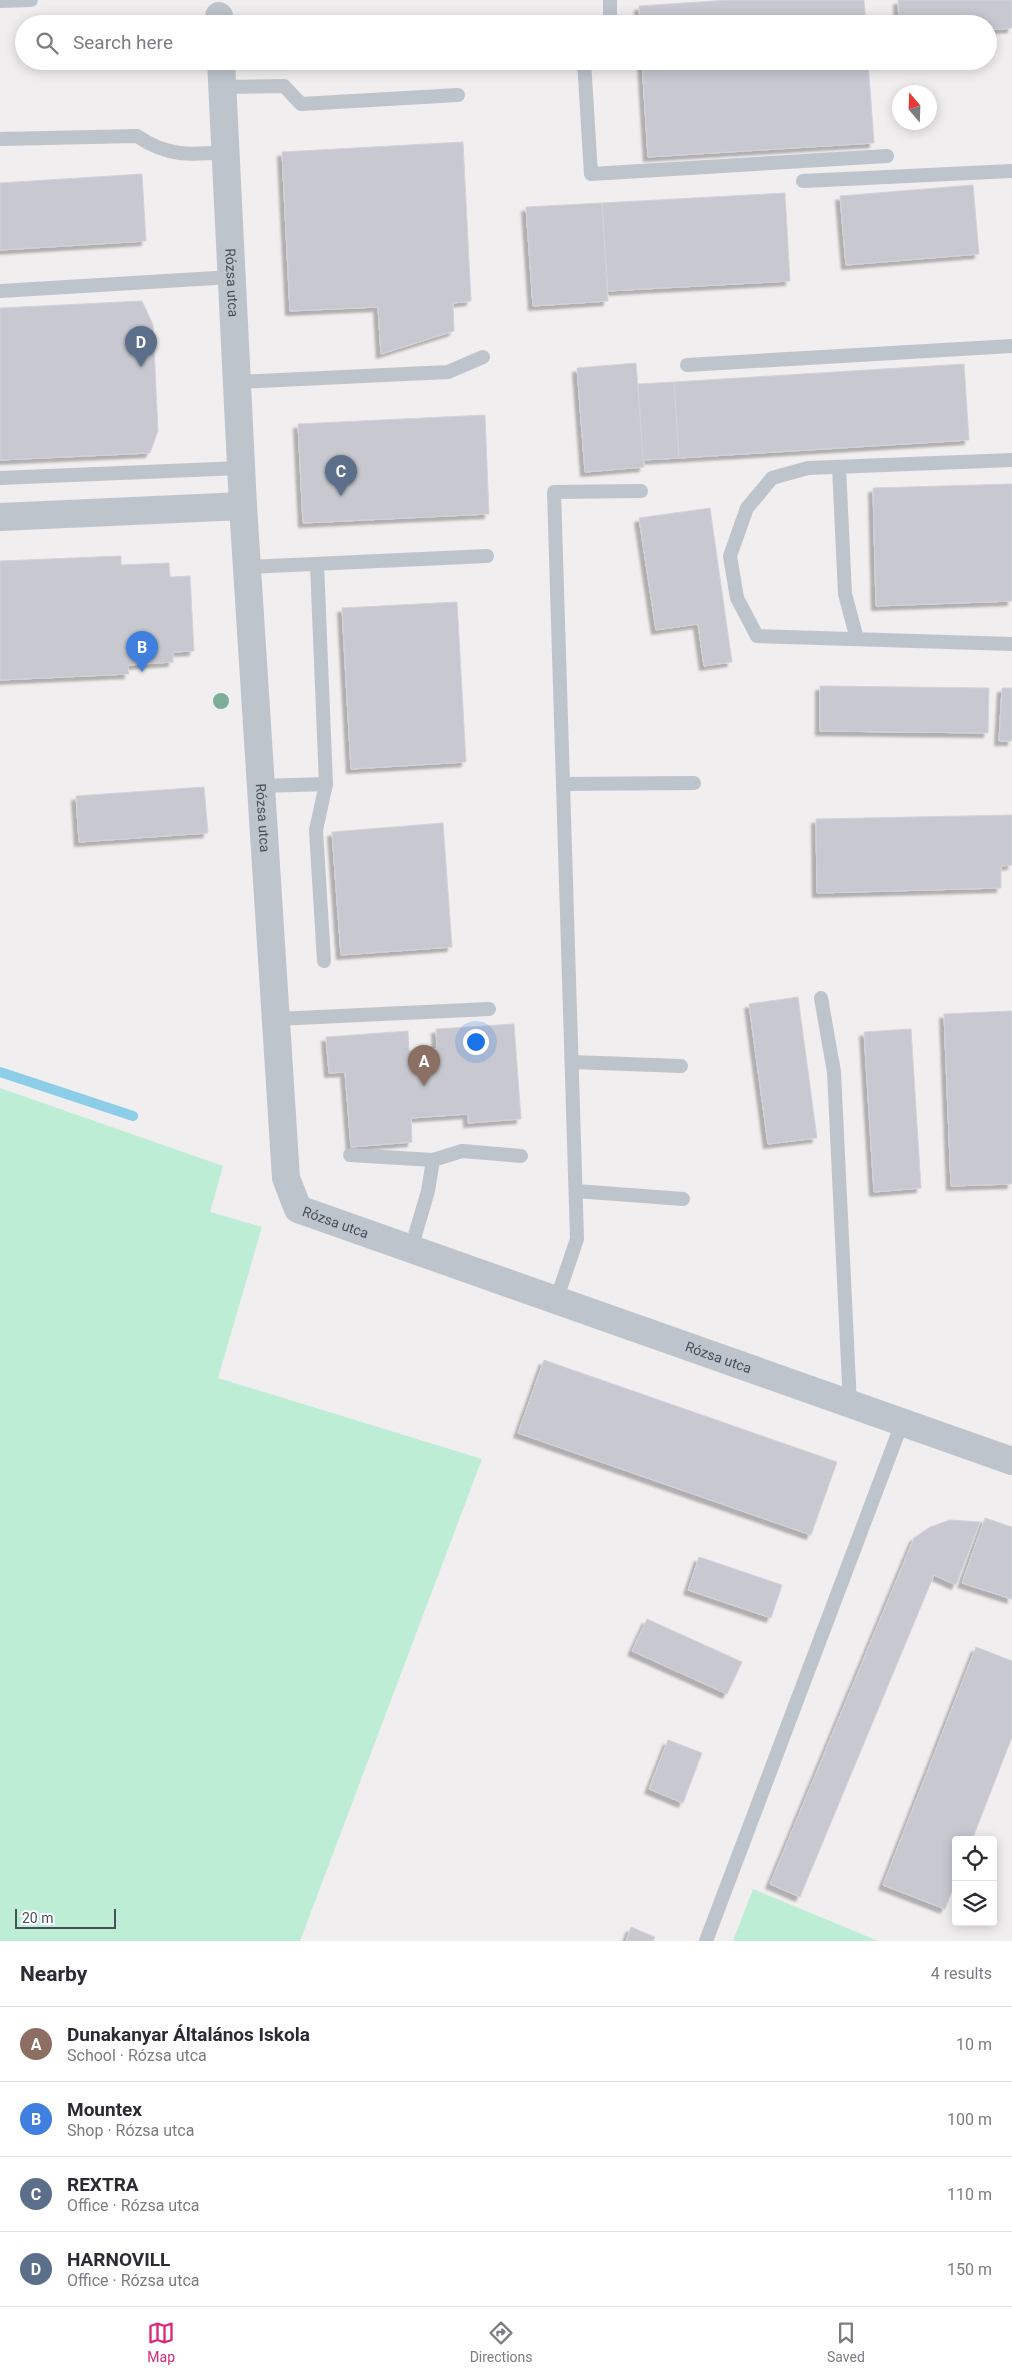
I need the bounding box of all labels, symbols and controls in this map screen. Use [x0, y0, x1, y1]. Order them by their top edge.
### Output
search box [15, 15, 997, 70]
icon: search [33, 29, 61, 57]
text: Search here [73, 31, 173, 54]
north arrow [892, 85, 937, 130]
street label: Rózsa utca [222, 248, 242, 318]
pin: D [125, 326, 157, 367]
pin: C [325, 455, 357, 496]
pin: B [126, 631, 158, 672]
street label: Rózsa utca [253, 783, 273, 853]
your location [463, 1029, 489, 1055]
pin: A [408, 1045, 440, 1086]
street label: Rózsa utca [300, 1203, 371, 1241]
street label: Rózsa utca [683, 1338, 754, 1376]
map controls [952, 1836, 997, 1926]
button: locate [952, 1836, 997, 1881]
button: layers [952, 1881, 997, 1926]
scale bar [15, 1906, 116, 1929]
text: 20 m [22, 1910, 54, 1926]
text: Nearby [20, 1962, 87, 1986]
text: 4 results [931, 1964, 992, 1983]
text: Dunakanyar Általános Iskola [67, 2023, 310, 2046]
text: A [31, 2035, 41, 2054]
text: 10 m [956, 2035, 992, 2054]
text: School · Rózsa utca [67, 2046, 207, 2065]
text: Mountex [67, 2098, 142, 2121]
text: B [31, 2110, 41, 2129]
text: 100 m [947, 2110, 992, 2129]
text: Shop · Rózsa utca [67, 2121, 194, 2140]
text: REXTRA [67, 2173, 139, 2196]
text: C [31, 2185, 41, 2204]
text: 110 m [947, 2185, 992, 2204]
text: Office · Rózsa utca [67, 2196, 200, 2215]
text: HARNOVILL [67, 2248, 170, 2271]
text: D [31, 2260, 41, 2279]
text: 150 m [947, 2260, 992, 2279]
text: Office · Rózsa utca [67, 2271, 200, 2290]
tab: Map [147, 2319, 175, 2365]
tab: Directions [470, 2319, 533, 2365]
tab: Saved [827, 2319, 865, 2365]

